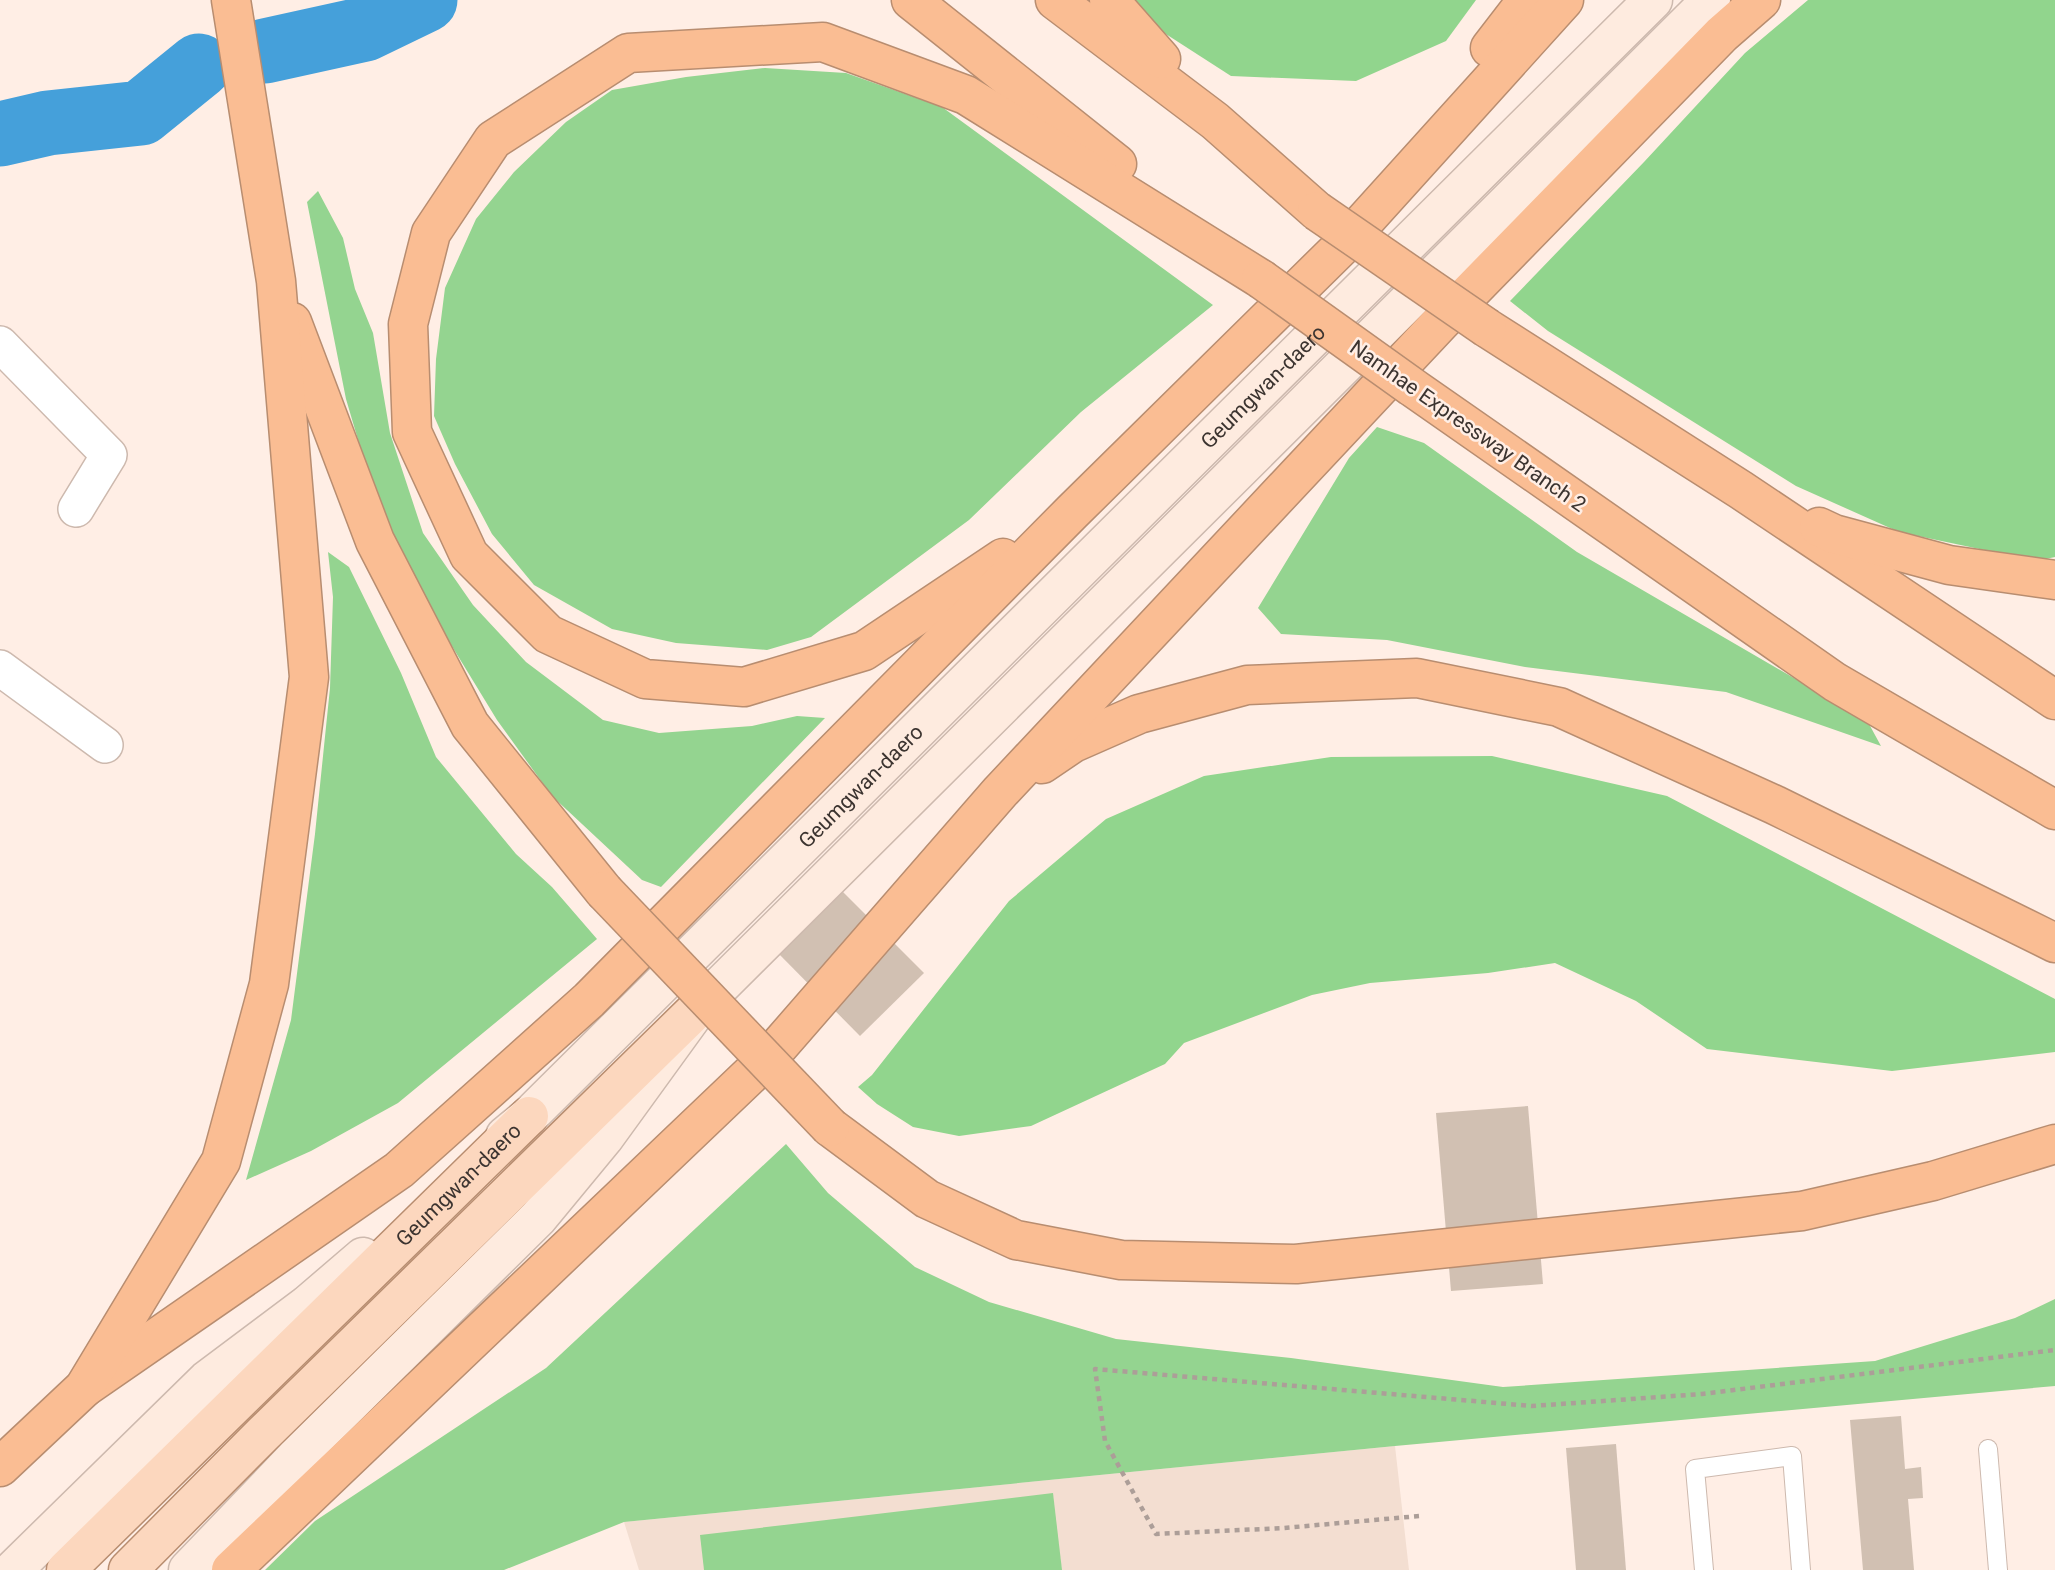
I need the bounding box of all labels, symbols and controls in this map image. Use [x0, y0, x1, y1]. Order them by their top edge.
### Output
street label: Geumgwan-daero [1196, 320, 1330, 454]
street label: Namhae Expressway Branch 2 [1345, 335, 1591, 517]
street label: Geumgwan-daero [794, 720, 928, 853]
street label: Geumgwan-daero [391, 1119, 526, 1251]

